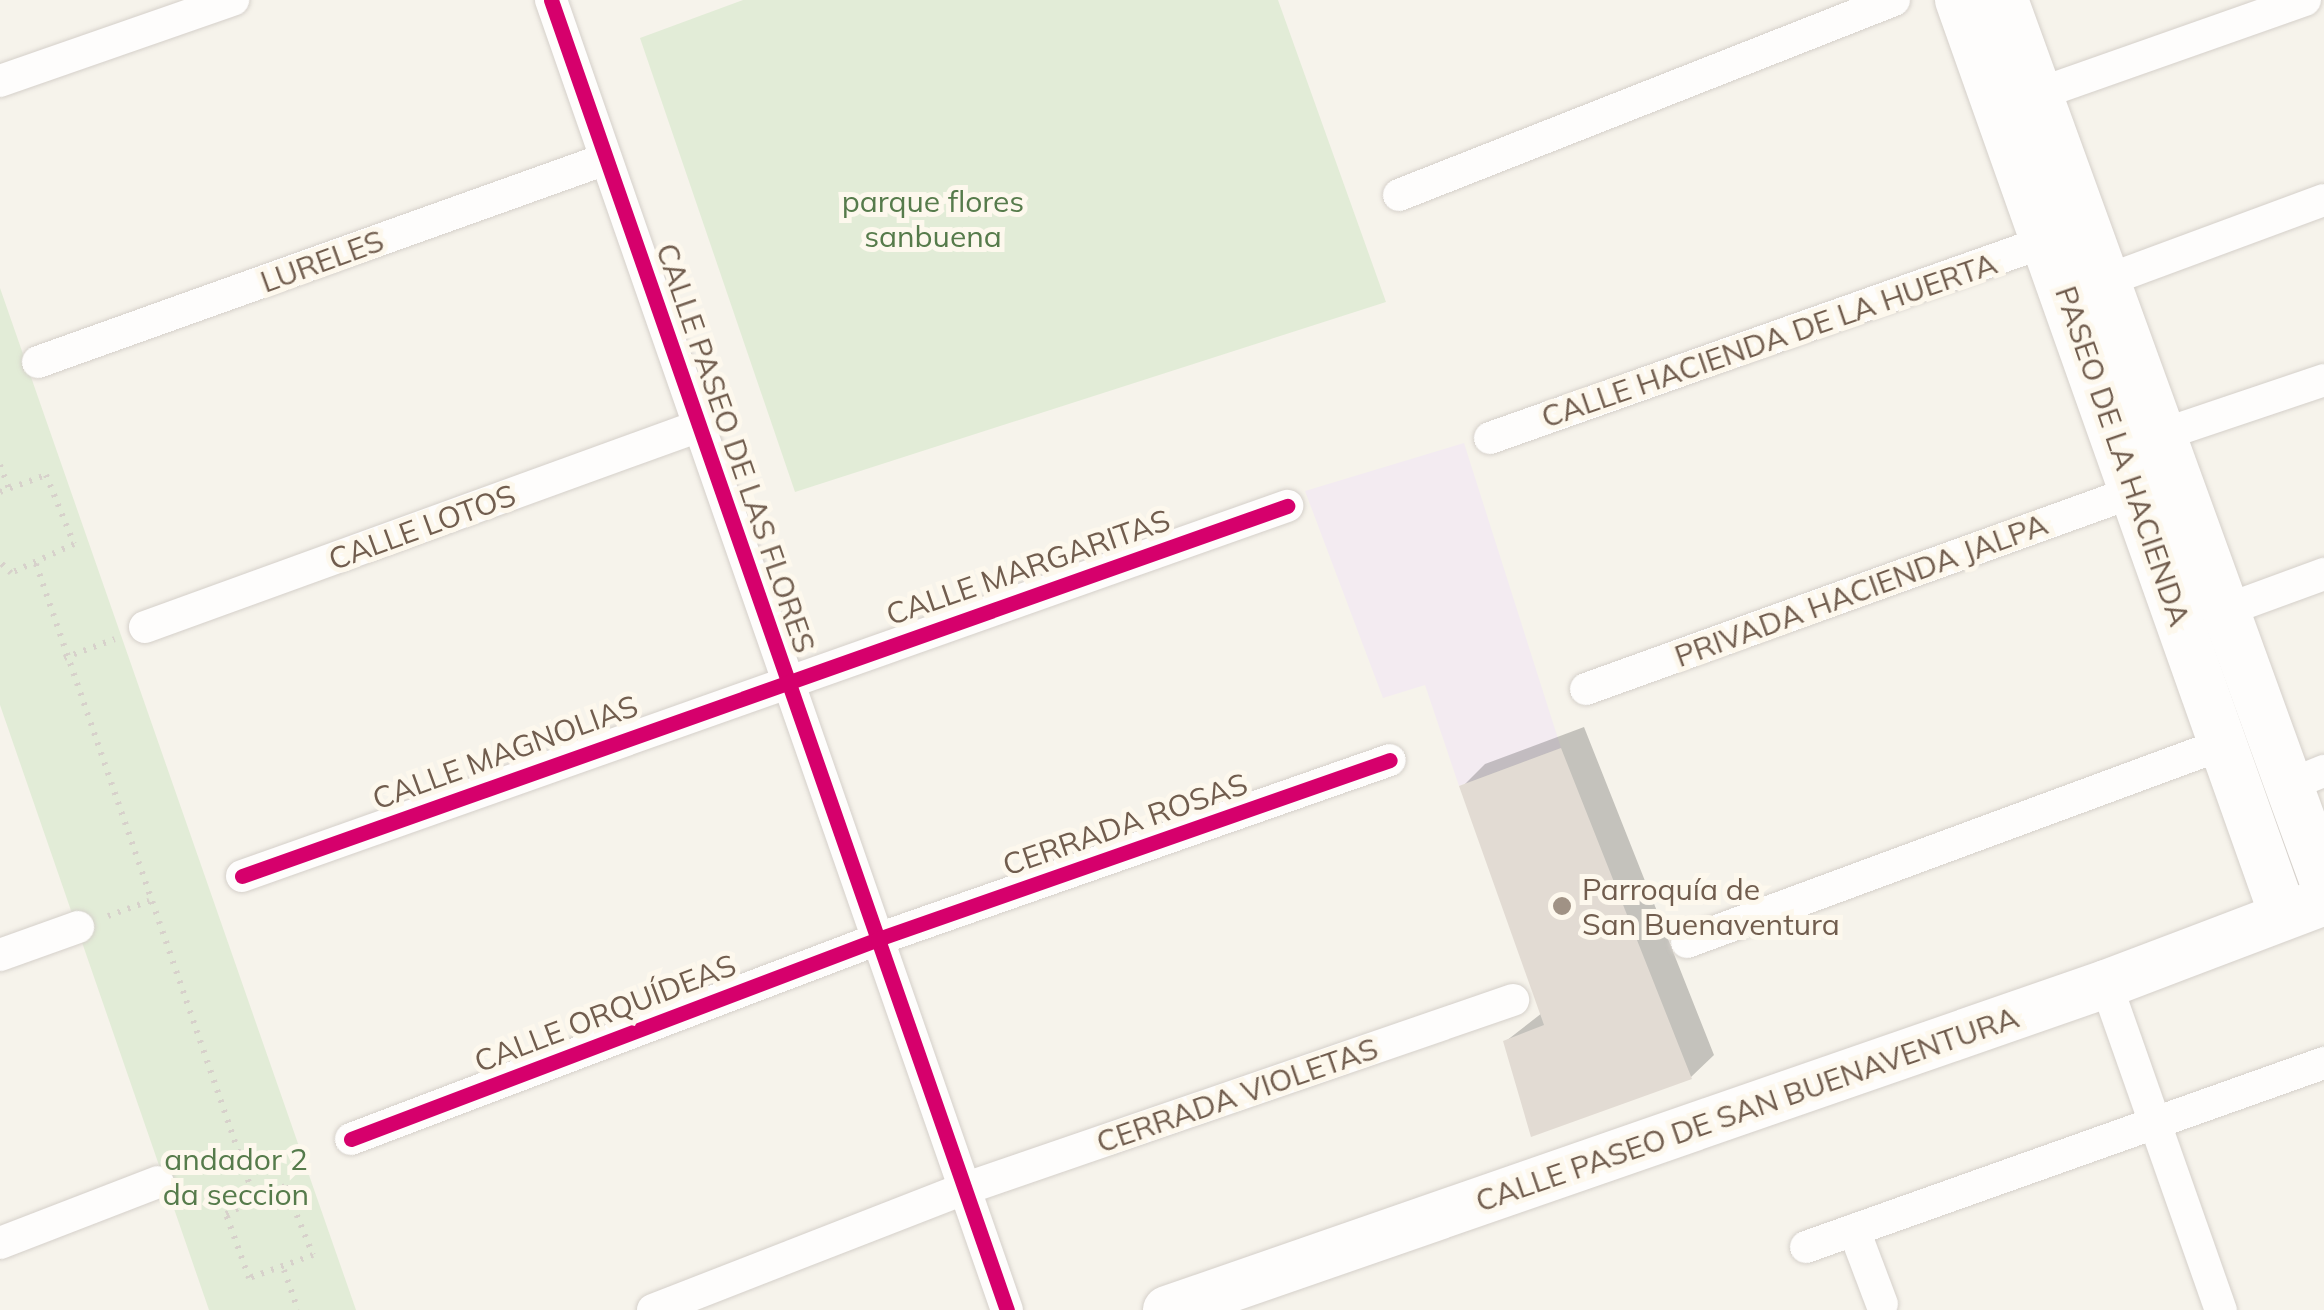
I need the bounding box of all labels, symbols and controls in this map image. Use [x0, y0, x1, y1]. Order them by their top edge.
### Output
park label: parque flores sanbuena [842, 183, 1024, 254]
street label: LURELES [256, 222, 388, 300]
street label: CALLE PASEO DE LAS FLORES [649, 238, 823, 658]
street label: CALLE HACIENDA DE LA HUERTA [1537, 245, 2001, 435]
street label: PASEO DE LA HACIENDA [2048, 281, 2198, 631]
street label: CALLE LOTOS [324, 477, 520, 577]
street label: CALLE MARGARITAS [881, 502, 1175, 632]
street label: PRIVADA HACIENDA JALPA [1670, 506, 2052, 674]
street label: CALLE MAGNOLIAS [367, 687, 643, 817]
street label: CERRADA ROSAS [998, 765, 1252, 883]
place label: Parroquía de San Buenaventura [1582, 871, 1840, 942]
marker: Parroquía de San Buenaventura [1551, 895, 1573, 917]
street label: CALLE ORQUÍDEAS [469, 947, 741, 1079]
street label: CALLE PASEO DE SAN BUENAVENTURA [1471, 999, 2023, 1219]
street label: CERRADA VIOLETAS [1092, 1030, 1382, 1160]
park label: andador 2 da seccion [163, 1141, 309, 1212]

